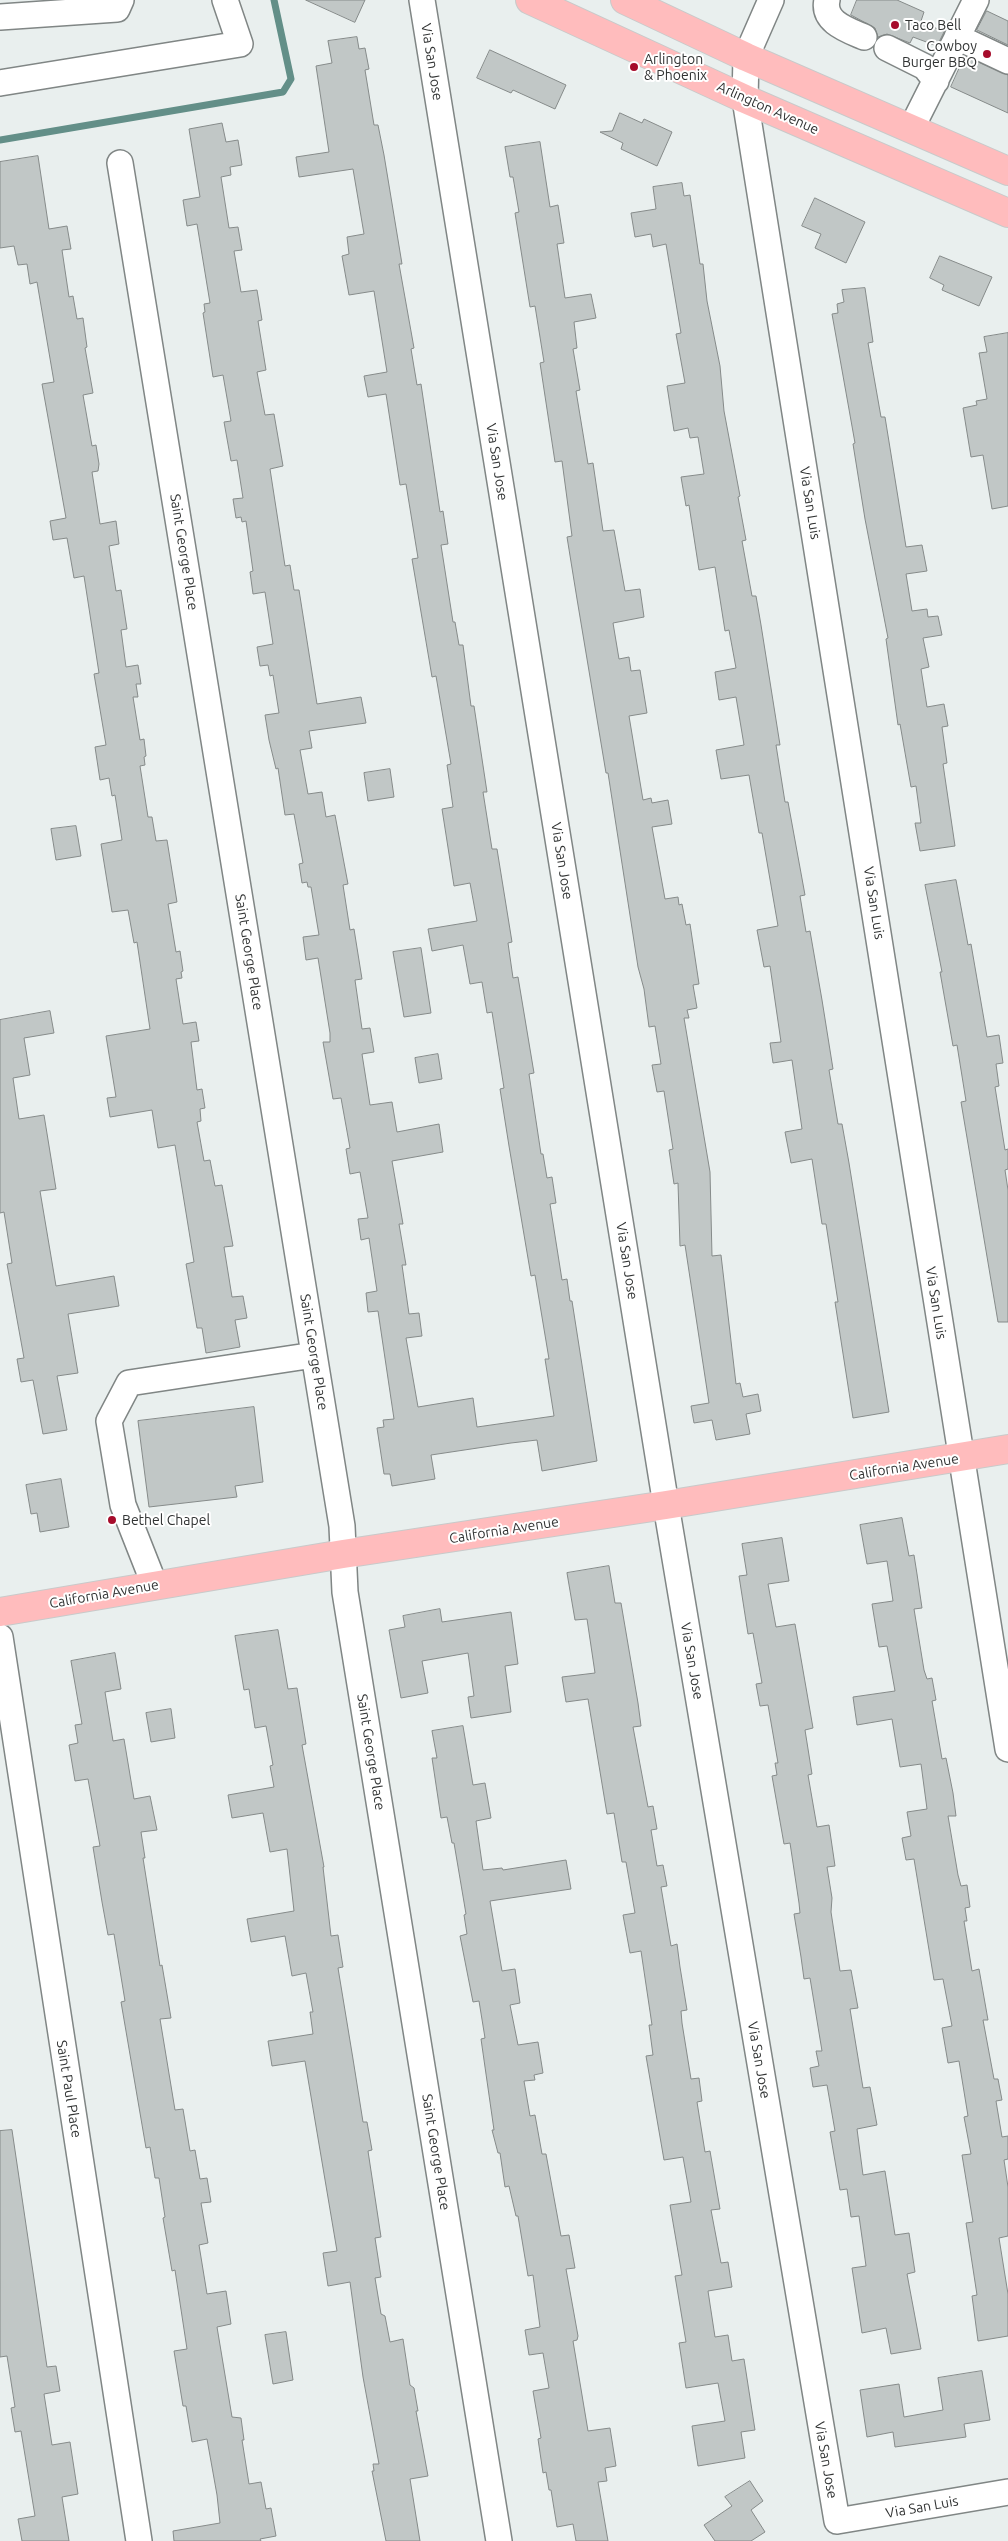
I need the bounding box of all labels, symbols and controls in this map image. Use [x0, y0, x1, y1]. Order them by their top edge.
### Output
place label: Taco Bell [905, 17, 961, 33]
marker: Taco Bell [889, 19, 901, 31]
street label: Via San Jose [418, 22, 446, 102]
place label: Cowboy Burger BBQ [902, 38, 977, 70]
marker: Cowboy Burger BBQ [981, 48, 993, 60]
place label: Arlington & Phoenix [644, 51, 707, 84]
marker: Arlington & Phoenix [628, 61, 640, 73]
street label: Arlington Avenue [715, 78, 821, 138]
street label: Via San Jose [483, 422, 511, 502]
street label: Via San Luis [796, 465, 824, 541]
street label: Saint George Place [167, 493, 201, 611]
street label: Via San Jose [548, 821, 576, 901]
street label: Via San Luis [860, 865, 888, 941]
street label: Saint George Place [232, 893, 266, 1011]
street label: Via San Jose [613, 1221, 641, 1301]
street label: Via San Luis [922, 1265, 950, 1341]
street label: Saint George Place [297, 1293, 331, 1411]
street label: California Avenue [848, 1450, 960, 1484]
place label: Bethel Chapel [122, 1512, 210, 1528]
street label: California Avenue [448, 1513, 560, 1547]
marker: Bethel Chapel [106, 1514, 118, 1526]
street label: California Avenue [48, 1576, 160, 1612]
street label: Via San Jose [677, 1621, 707, 1701]
street label: Saint George Place [354, 1693, 388, 1811]
street label: Via San Jose [744, 2020, 774, 2100]
street label: Saint Paul Place [53, 2039, 85, 2139]
street label: Saint George Place [419, 2093, 453, 2211]
street label: Via San Jose [811, 2420, 841, 2500]
street label: Via San Luis [884, 2492, 960, 2522]

